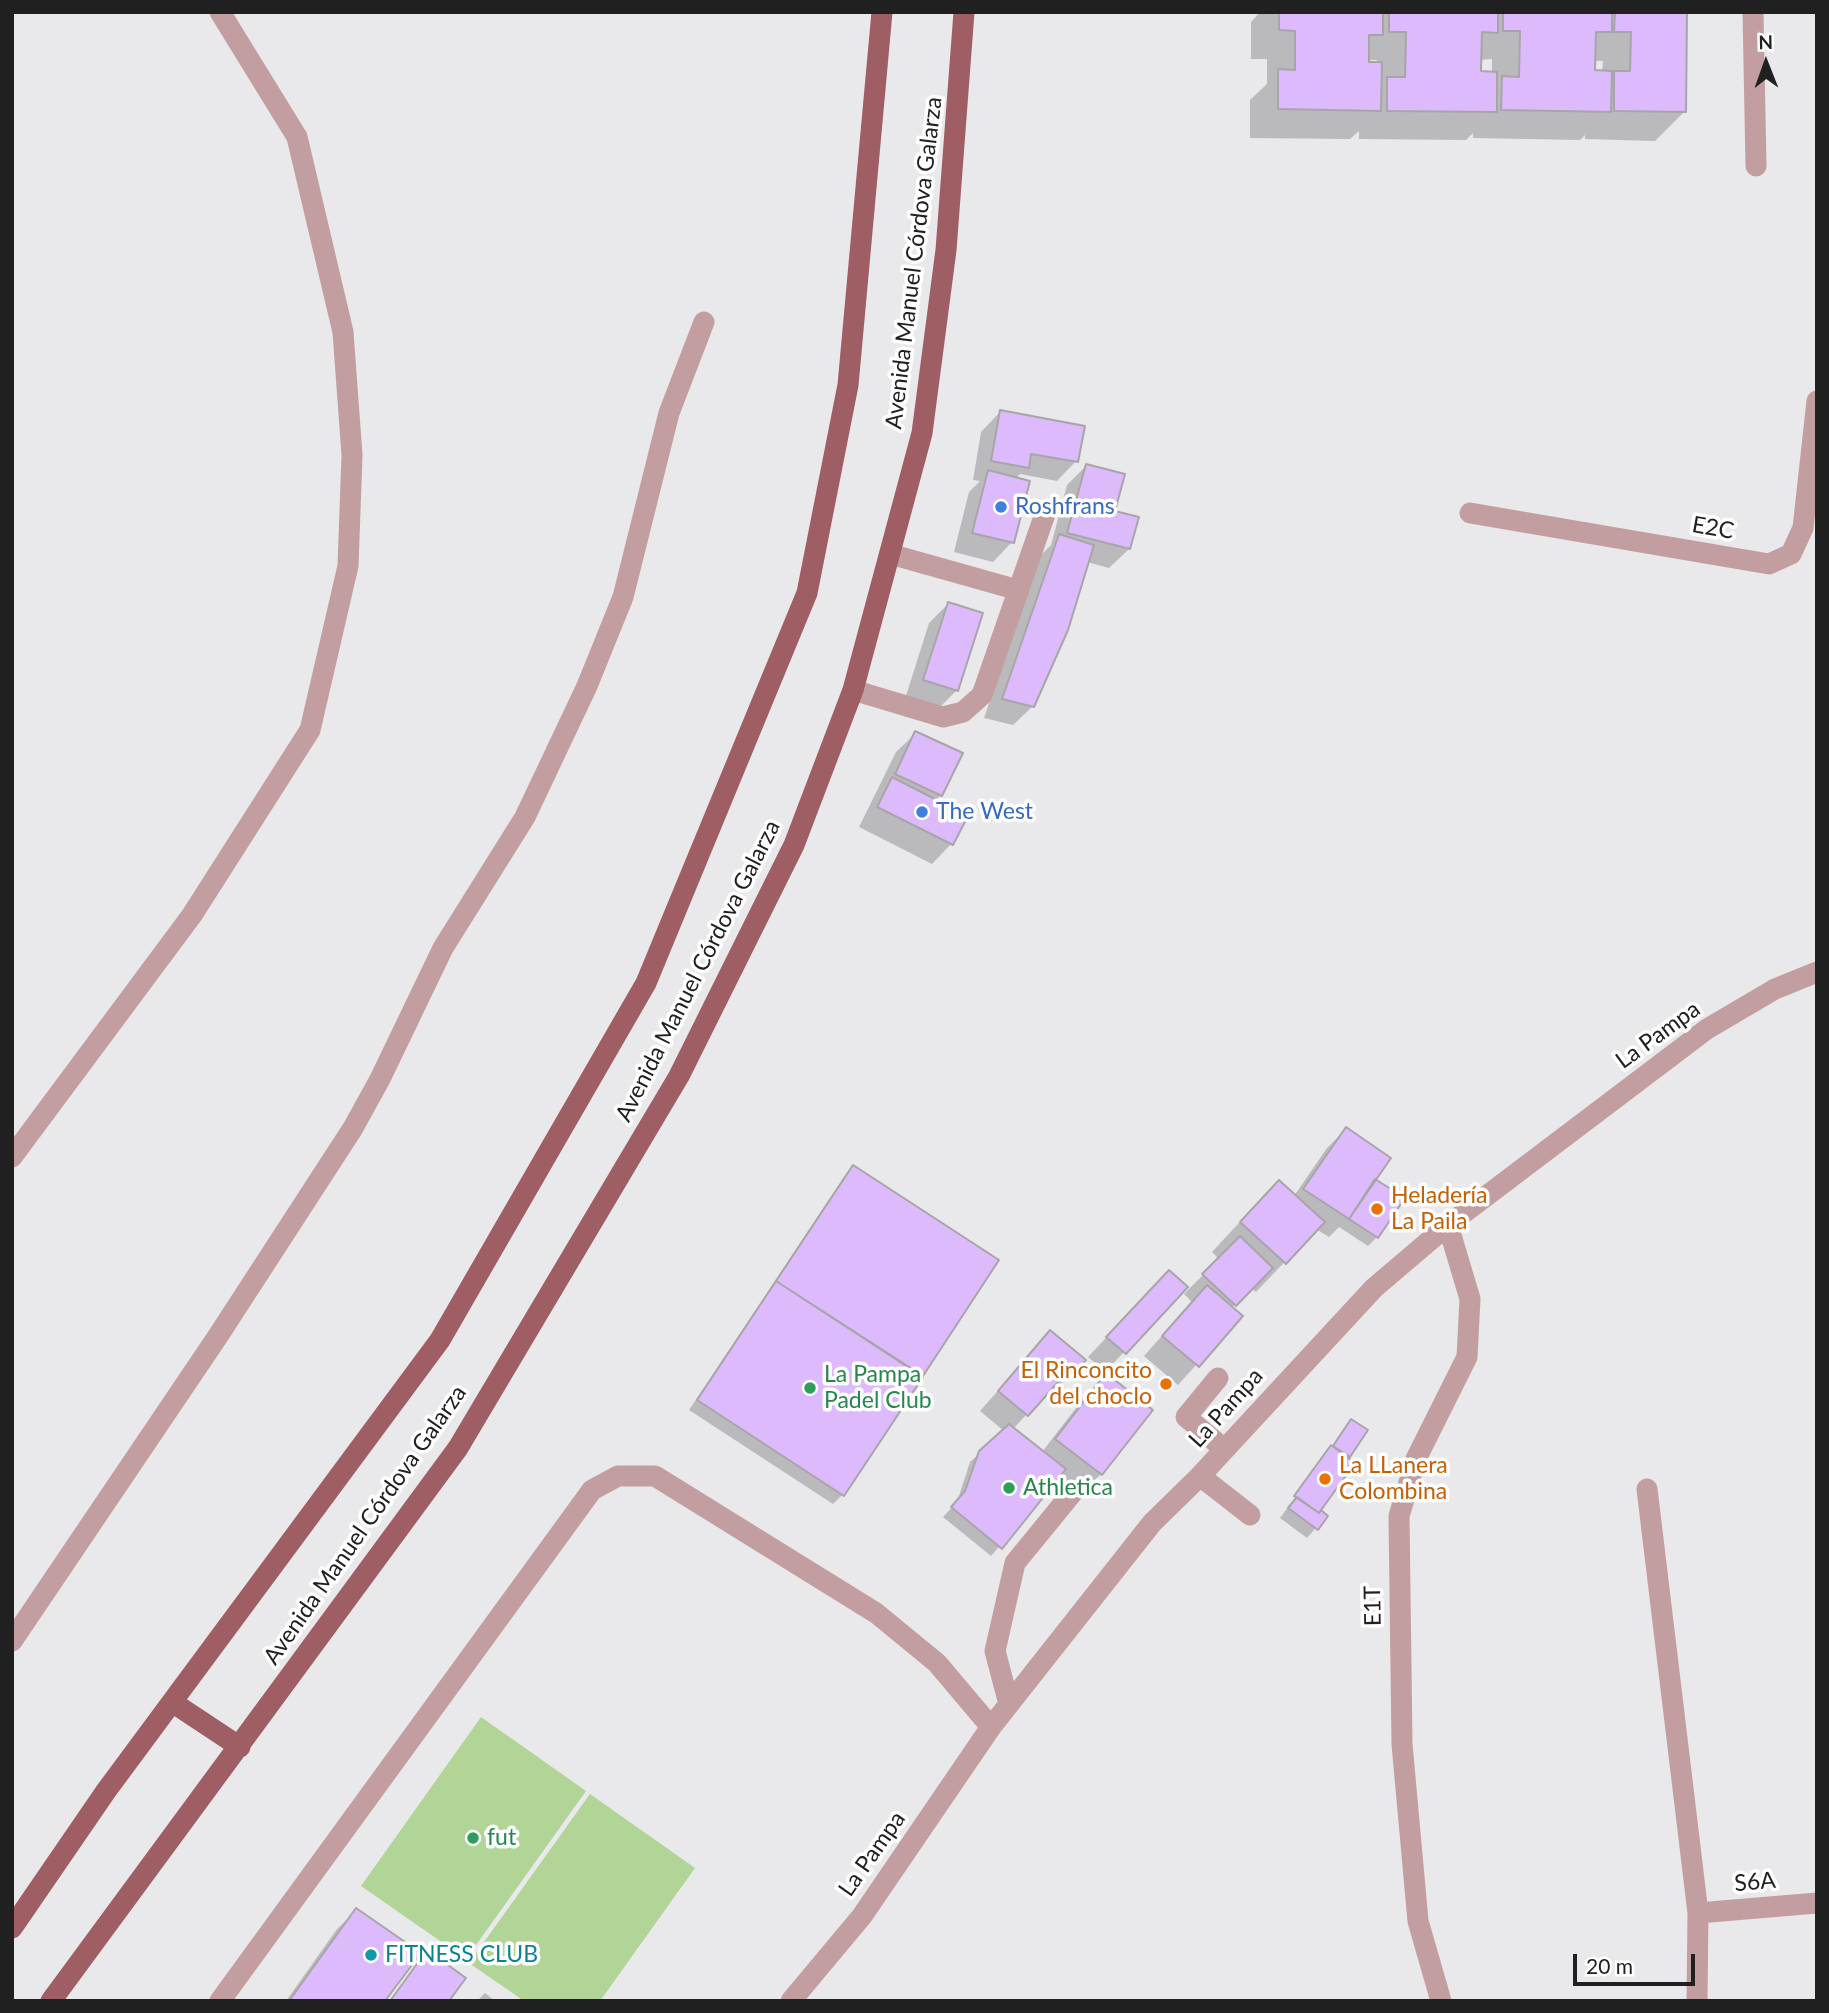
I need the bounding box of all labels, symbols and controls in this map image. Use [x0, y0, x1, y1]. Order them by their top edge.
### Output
north arrow [1731, 28, 1801, 98]
text: N [1758, 30, 1773, 53]
street label: Avenida Manuel Córdova Galarza [880, 95, 948, 431]
place label: Roshfrans [1015, 493, 1115, 521]
marker: Roshfrans [993, 499, 1009, 515]
street label: E2C [1690, 511, 1736, 545]
place label: The West [936, 798, 1033, 826]
marker: The West [914, 804, 930, 820]
street label: Avenida Manuel Córdova Galarza [610, 816, 786, 1126]
street label: La Pampa [1611, 995, 1705, 1075]
place label: Heladería La Paila [1391, 1182, 1488, 1236]
marker: Heladería La Paila [1369, 1201, 1385, 1217]
place label: El Rinconcito del choclo [1021, 1357, 1152, 1411]
place label: La Pampa Padel Club [824, 1361, 932, 1415]
street label: La Pampa [1183, 1363, 1269, 1453]
marker: El Rinconcito del choclo [1158, 1376, 1174, 1392]
street label: Avenida Manuel Córdova Galarza [258, 1380, 472, 1670]
marker: La Pampa Padel Club [802, 1380, 818, 1396]
place label: La LLanera Colombina [1339, 1452, 1448, 1506]
marker: La LLanera Colombina [1317, 1471, 1333, 1487]
place label: Athletica [1023, 1474, 1113, 1502]
marker: Athletica [1001, 1480, 1017, 1496]
street label: E1T [1359, 1586, 1387, 1626]
street label: La Pampa [833, 1806, 911, 1902]
place label: fut [487, 1824, 516, 1852]
marker: fut [465, 1830, 481, 1846]
street label: S6A [1733, 1866, 1777, 1898]
scale bar [1577, 1940, 1700, 1984]
place label: FITNESS CLUB [385, 1941, 538, 1969]
marker: FITNESS CLUB [363, 1947, 379, 1963]
text: 20 m [1586, 1953, 1633, 1978]

